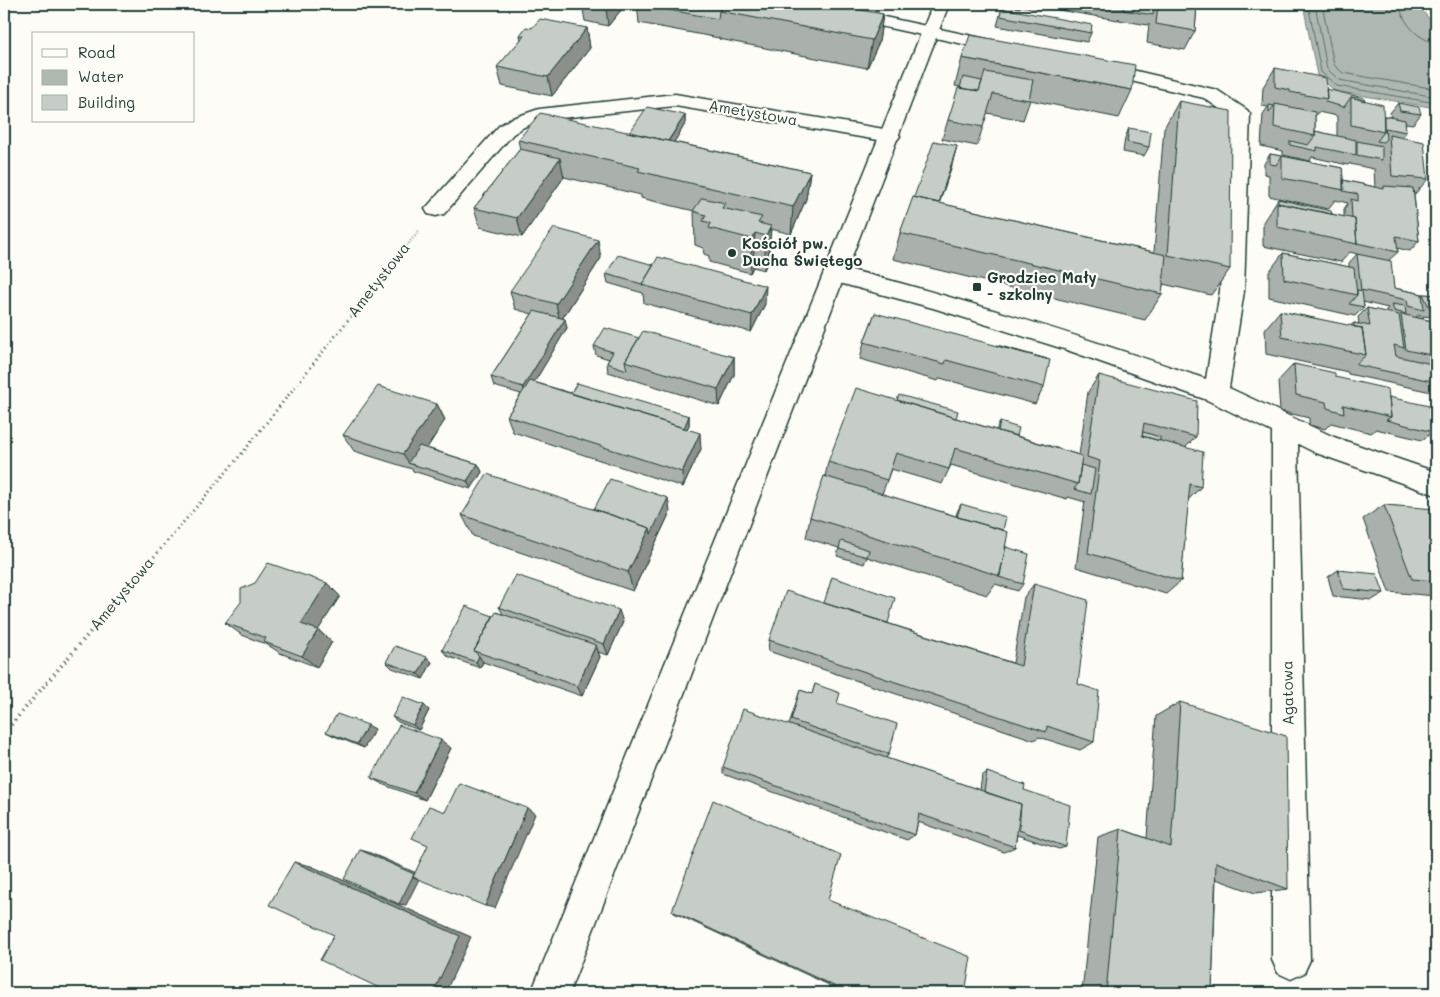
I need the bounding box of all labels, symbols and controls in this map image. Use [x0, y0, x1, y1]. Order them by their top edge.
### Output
legend [32, 32, 195, 122]
text: Road [78, 42, 115, 62]
text: Water [78, 66, 124, 86]
text: Building [78, 92, 135, 112]
street label: Ametystowa [707, 94, 799, 130]
place label: Kościół pw. Ducha Świętego [742, 233, 862, 270]
street label: Ametystowa [343, 238, 414, 321]
marker: Kościół pw. Ducha Świętego [726, 247, 738, 259]
place label: Grodziec Mały - szkolny [987, 267, 1097, 304]
marker: Grodziec Mały - szkolny [971, 281, 983, 293]
street label: Ametystowa [85, 553, 158, 634]
street label: Agatowa [1276, 660, 1298, 726]

